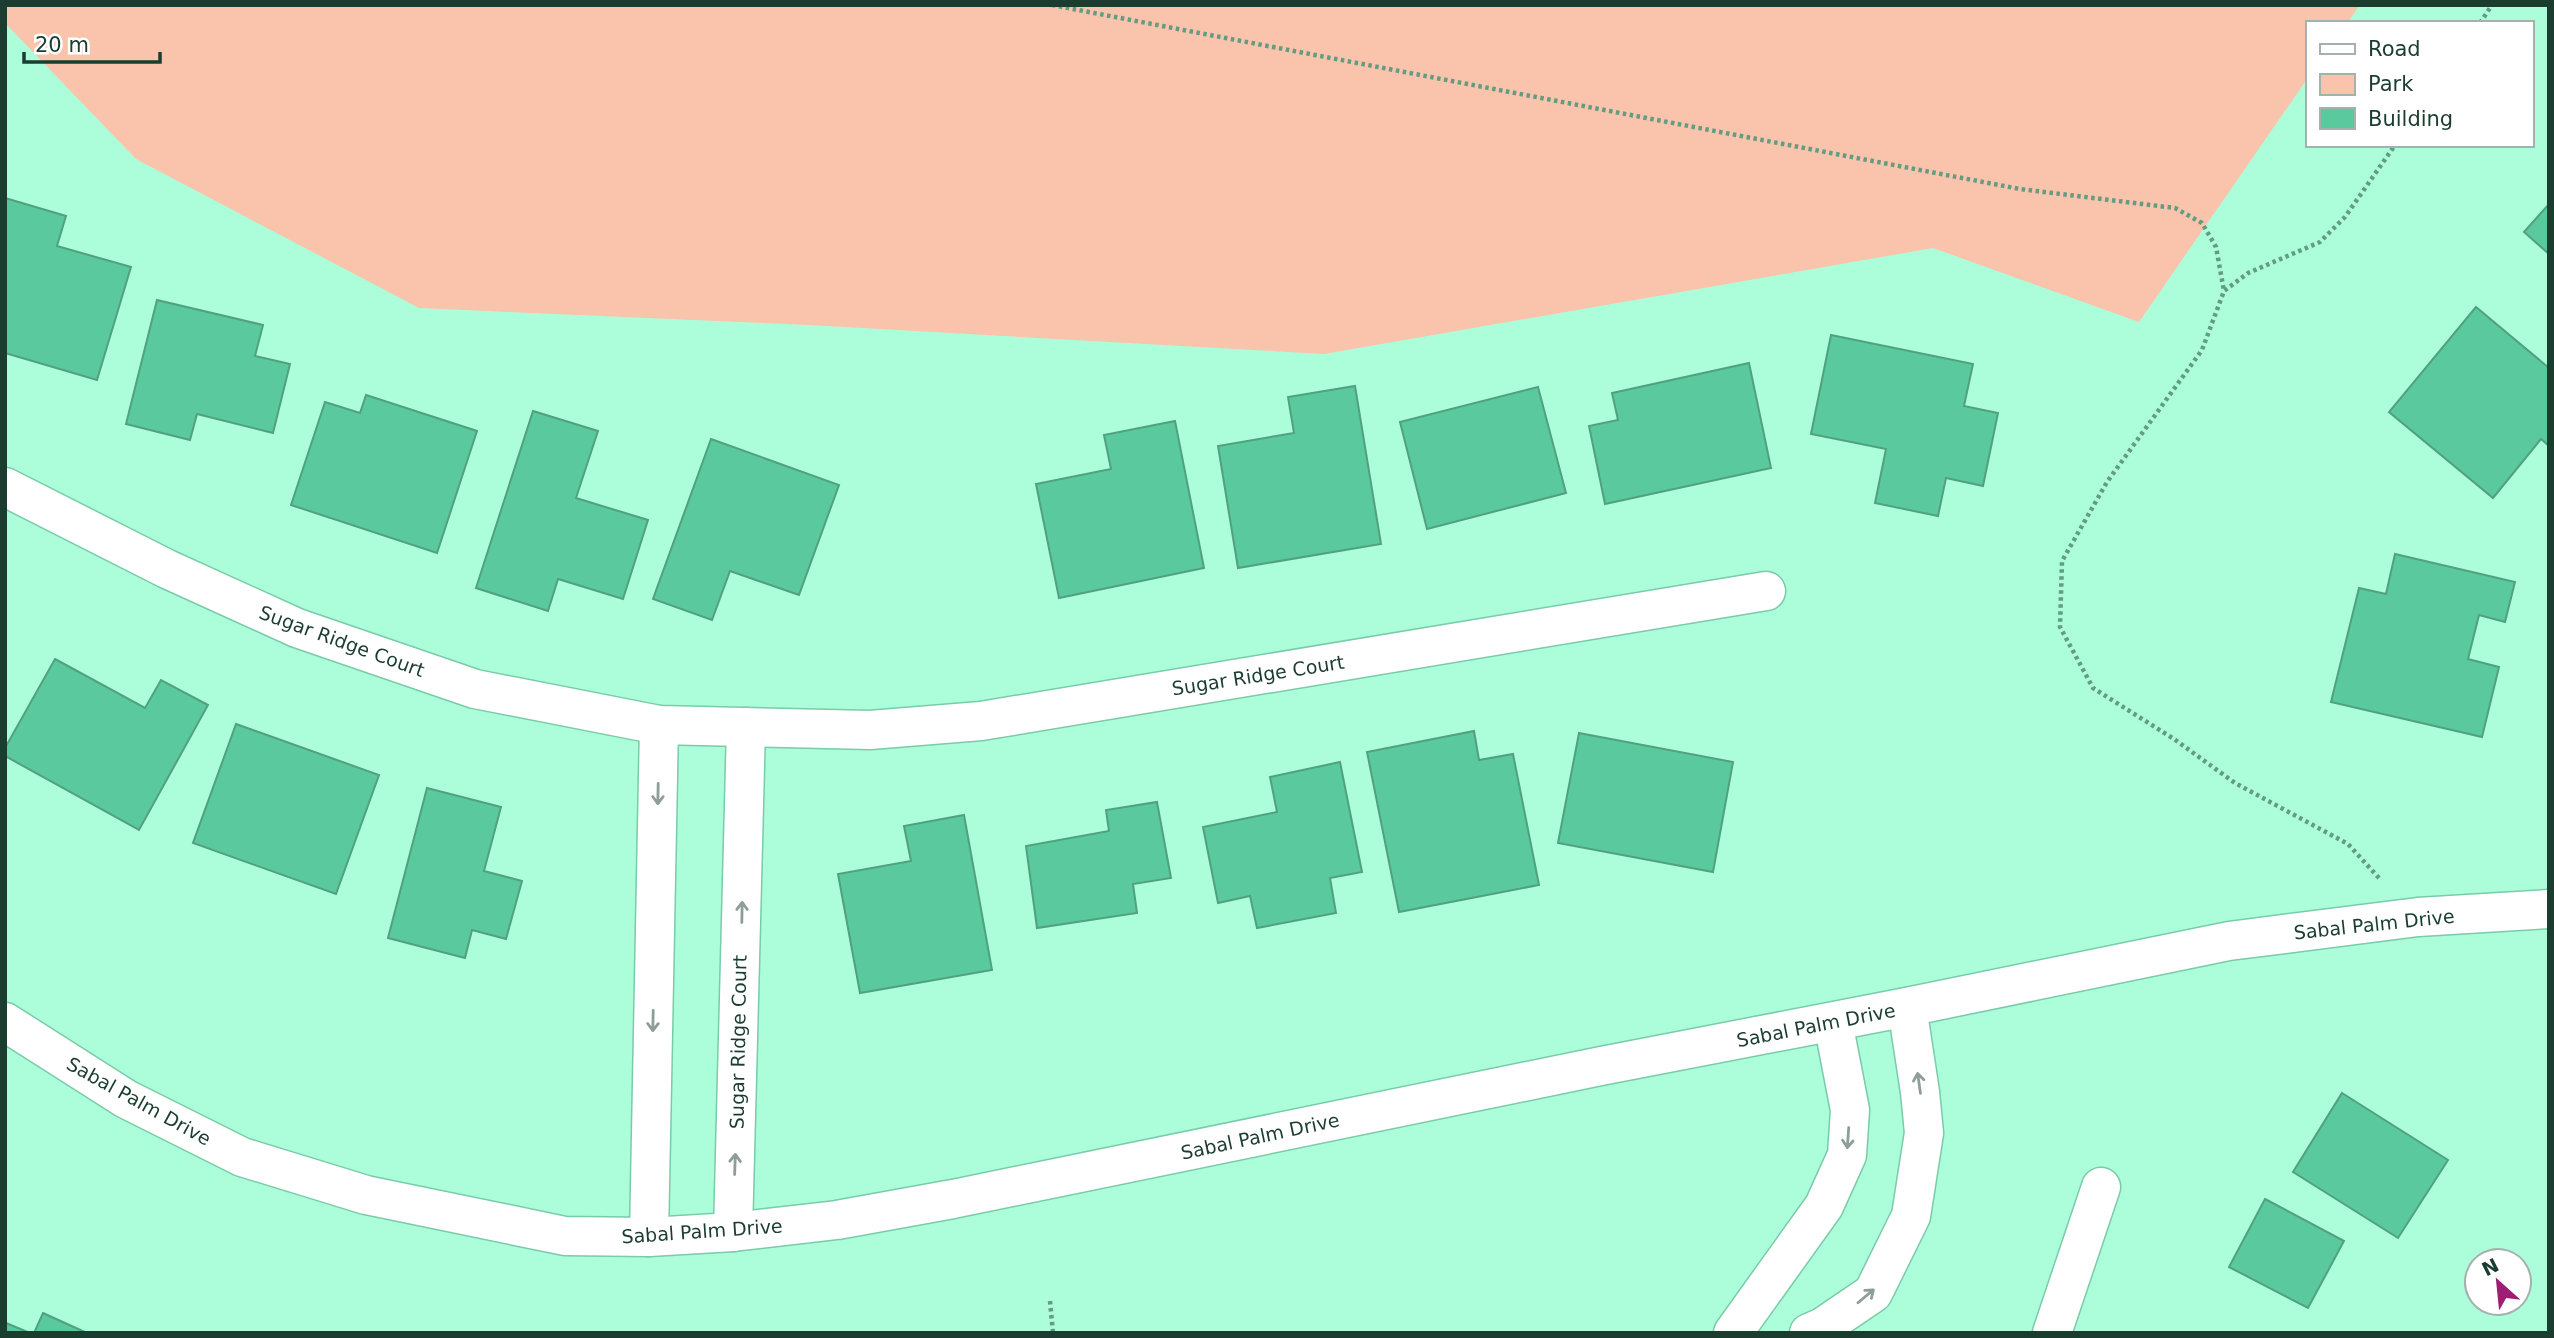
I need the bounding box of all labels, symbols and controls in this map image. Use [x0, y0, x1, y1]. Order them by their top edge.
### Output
scale bar [24, 21, 161, 65]
legend [2306, 21, 2533, 147]
text: 20 m [35, 33, 89, 57]
text: Road [2368, 37, 2421, 61]
text: Park [2368, 72, 2414, 96]
text: Building [2368, 107, 2453, 131]
street label: Sugar Ridge Court [256, 601, 428, 681]
street label: Sugar Ridge Court [1170, 651, 1346, 699]
one-way arrow [651, 782, 664, 805]
one-way arrow [735, 901, 748, 924]
street label: Sabal Palm Drive [2293, 905, 2455, 943]
street label: Sugar Ridge Court [725, 955, 751, 1129]
street label: Sabal Palm Drive [1735, 999, 1897, 1051]
one-way arrow [646, 1009, 660, 1032]
street label: Sabal Palm Drive [63, 1052, 215, 1150]
one-way arrow [1912, 1072, 1925, 1095]
street label: Sabal Palm Drive [1179, 1108, 1341, 1164]
one-way arrow [1841, 1126, 1854, 1148]
one-way arrow [728, 1152, 742, 1175]
street label: Sabal Palm Drive [621, 1214, 783, 1248]
north arrow [2463, 1247, 2533, 1317]
text: N [2478, 1253, 2502, 1280]
one-way arrow [1857, 1289, 1875, 1304]

